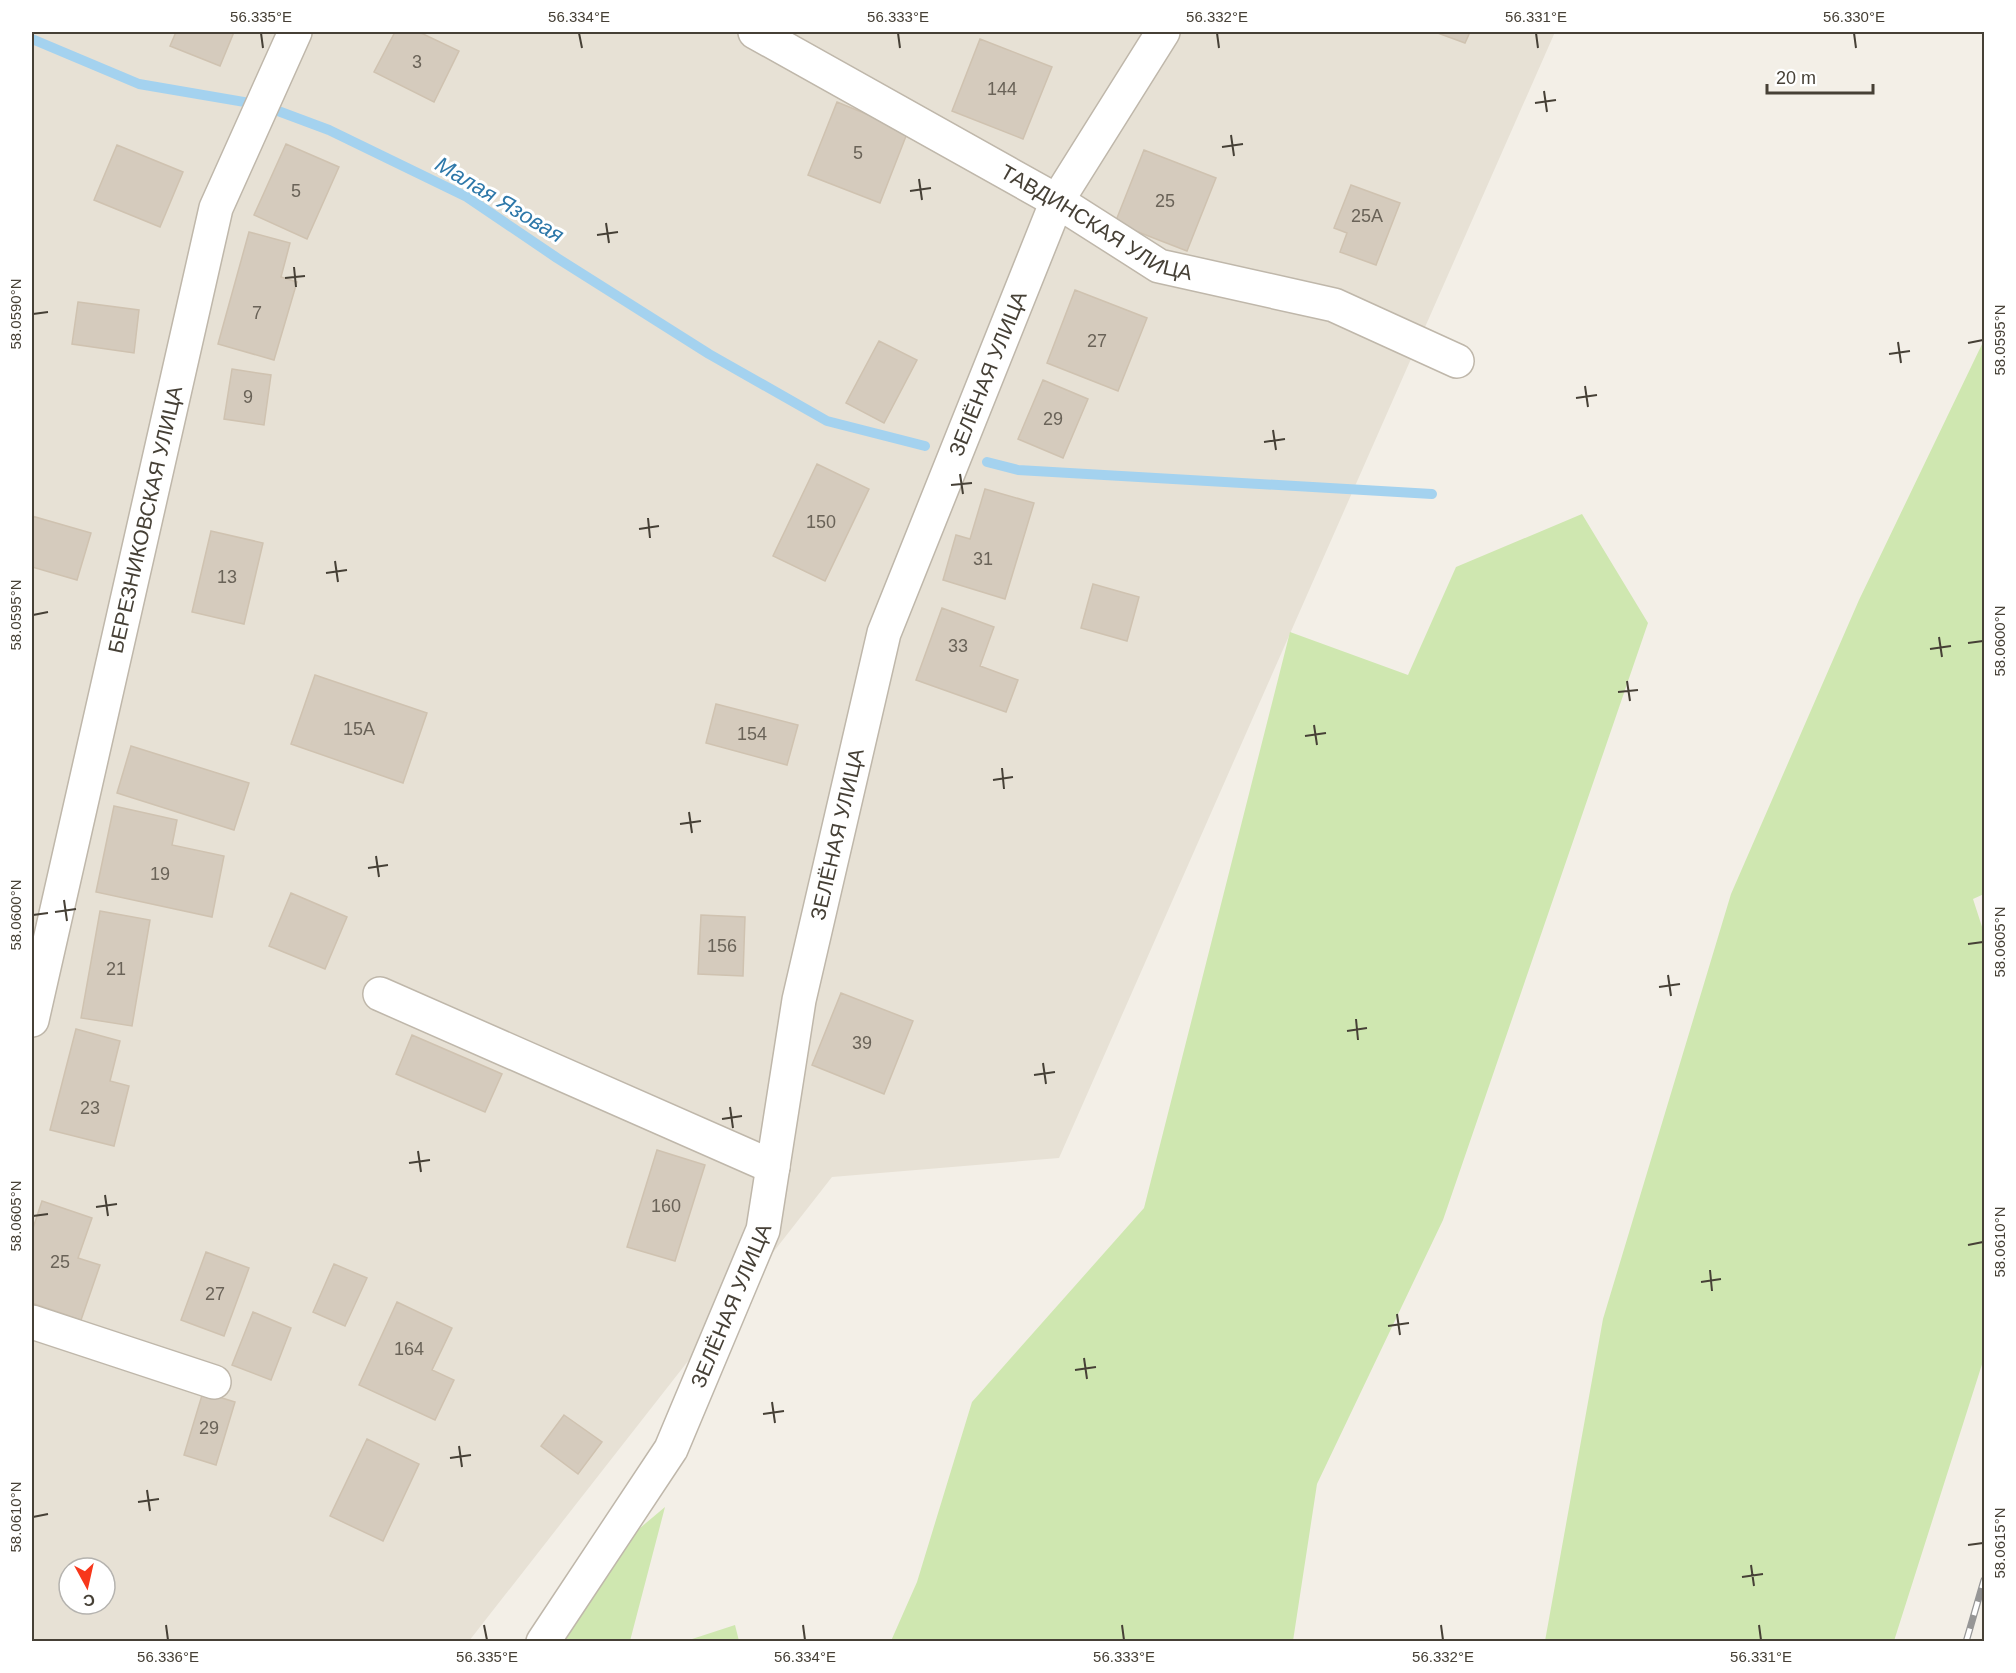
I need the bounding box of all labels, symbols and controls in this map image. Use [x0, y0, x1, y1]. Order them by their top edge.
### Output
text: 56.335°E [230, 8, 292, 25]
text: 56.334°E [548, 8, 610, 25]
text: 56.333°E [867, 8, 929, 25]
text: 56.332°E [1186, 8, 1248, 25]
text: 56.331°E [1505, 8, 1567, 25]
text: 56.330°E [1823, 8, 1885, 25]
house number: 3 [412, 52, 422, 72]
scale bar [1767, 57, 1874, 95]
text: 20 m [1776, 68, 1816, 88]
house number: 144 [987, 79, 1017, 99]
house number: 5 [853, 143, 863, 163]
water label: Малая Язовая [431, 151, 569, 248]
street label: ТАВДИНСКАЯ УЛИЦА [997, 160, 1195, 284]
house number: 5 [291, 181, 301, 201]
house number: 25 [1155, 191, 1175, 211]
house number: 25А [1351, 206, 1383, 226]
text: 58.0590°N [7, 278, 24, 350]
street label: ЗЕЛЁНАЯ УЛИЦА [944, 288, 1031, 459]
house number: 7 [252, 303, 262, 323]
text: 58.0595°N [1991, 304, 2008, 376]
house number: 27 [1087, 331, 1107, 351]
street label: БЕРЕЗНИКОВСКАЯ УЛИЦА [103, 384, 186, 655]
house number: 9 [243, 387, 253, 407]
house number: 29 [1043, 409, 1063, 429]
house number: 150 [806, 512, 836, 532]
house number: 31 [973, 549, 993, 569]
house number: 13 [217, 567, 237, 587]
text: 58.0595°N [7, 579, 24, 651]
text: 58.0600°N [1991, 605, 2008, 677]
house number: 33 [948, 636, 968, 656]
house number: 15А [343, 719, 375, 739]
house number: 154 [737, 724, 767, 744]
street label: ЗЕЛЁНАЯ УЛИЦА [806, 746, 868, 922]
house number: 19 [150, 864, 170, 884]
text: 58.0600°N [7, 879, 24, 951]
text: 58.0605°N [1991, 906, 2008, 978]
house number: 156 [707, 936, 737, 956]
house number: 21 [106, 959, 126, 979]
house number: 39 [852, 1033, 872, 1053]
house number: 23 [80, 1098, 100, 1118]
text: 58.0605°N [7, 1180, 24, 1252]
house number: 160 [651, 1196, 681, 1216]
text: 58.0610°N [1991, 1206, 2008, 1278]
street label: ЗЕЛЁНАЯ УЛИЦА [686, 1220, 775, 1391]
house number: 25 [50, 1252, 70, 1272]
house number: 27 [205, 1284, 225, 1304]
house number: 164 [394, 1339, 424, 1359]
house number: 29 [199, 1418, 219, 1438]
text: 58.0610°N [7, 1481, 24, 1553]
text: 58.0615°N [1991, 1507, 2008, 1579]
north arrow [57, 1556, 117, 1616]
text: С [82, 1591, 96, 1610]
text: 56.336°E [137, 1648, 199, 1665]
text: 56.335°E [456, 1648, 518, 1665]
text: 56.334°E [774, 1648, 836, 1665]
text: 56.333°E [1093, 1648, 1155, 1665]
text: 56.332°E [1412, 1648, 1474, 1665]
text: 56.331°E [1730, 1648, 1792, 1665]

